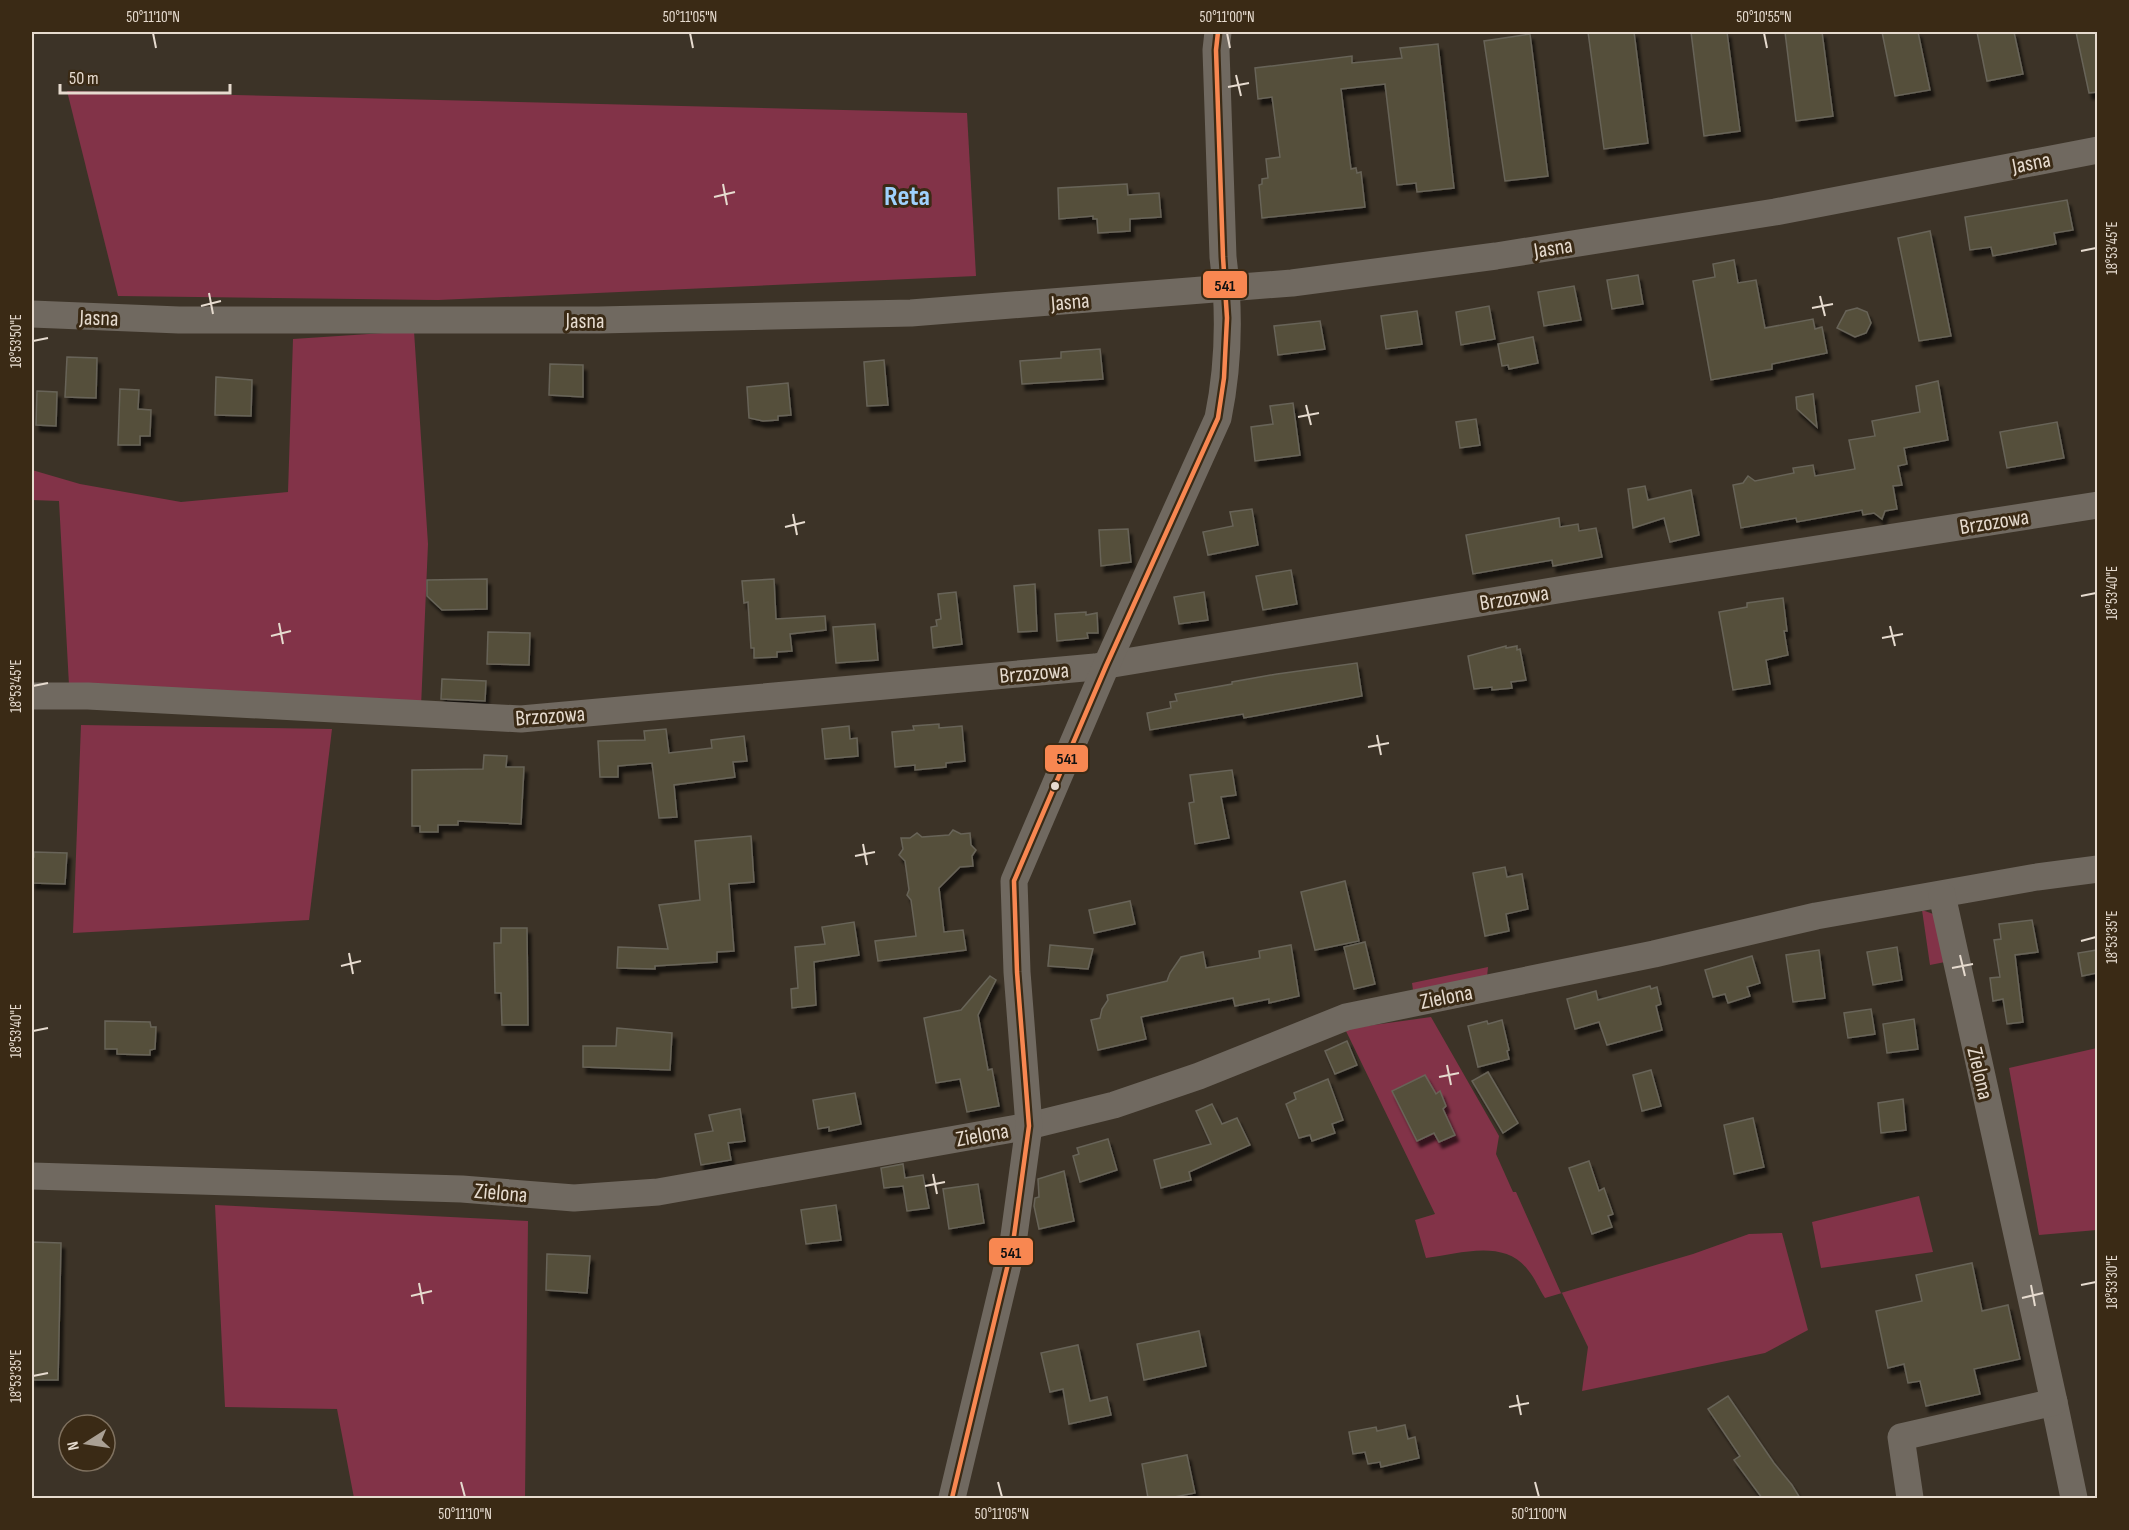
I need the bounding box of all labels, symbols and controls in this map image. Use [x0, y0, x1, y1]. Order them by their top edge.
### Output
text: 50°11'10"N [126, 8, 180, 27]
text: 50°11'05"N [663, 8, 717, 27]
text: 50°11'00"N [1199, 8, 1255, 27]
text: 50°10'55"N [1736, 8, 1792, 27]
scale bar [60, 57, 230, 95]
text: 50 m [69, 68, 99, 89]
street label: Jasna [2009, 147, 2053, 181]
district label: Reta [884, 180, 930, 213]
text: 18°53'45"E [2103, 221, 2122, 275]
street label: Jasna [1531, 232, 1574, 265]
line badge: 541 [1202, 270, 1248, 299]
text: 541 [1215, 277, 1236, 296]
street label: Jasna [1049, 287, 1091, 318]
street label: Jasna [78, 304, 119, 333]
street label: Jasna [565, 308, 604, 335]
text: 18°53'50"E [7, 314, 26, 368]
street label: Brzozowa [1958, 504, 2031, 541]
text: 18°53'40"E [2103, 566, 2122, 620]
street label: Brzozowa [1478, 580, 1551, 617]
street label: Brzozowa [998, 657, 1070, 690]
text: 18°53'45"E [7, 659, 26, 713]
street label: Brzozowa [514, 701, 586, 732]
line badge: 541 [1044, 744, 1089, 773]
text: 541 [1057, 750, 1078, 769]
unlabelled marker [1049, 780, 1061, 792]
text: 18°53'35"E [2103, 910, 2122, 964]
street label: Zielona [1418, 979, 1475, 1016]
text: 18°53'40"E [7, 1004, 26, 1058]
street label: Zielona [1960, 1044, 1999, 1102]
street label: Zielona [954, 1118, 1011, 1153]
street label: Zielona [473, 1178, 529, 1209]
line badge: 541 [988, 1237, 1034, 1266]
text: 541 [1001, 1244, 1022, 1263]
text: 18°53'30"E [2103, 1255, 2122, 1309]
text: 18°53'35"E [7, 1349, 26, 1403]
north arrow [57, 1413, 117, 1473]
text: N [64, 1440, 84, 1452]
text: 50°11'10"N [438, 1505, 492, 1524]
text: 50°11'05"N [975, 1505, 1029, 1524]
text: 50°11'00"N [1511, 1505, 1567, 1524]

